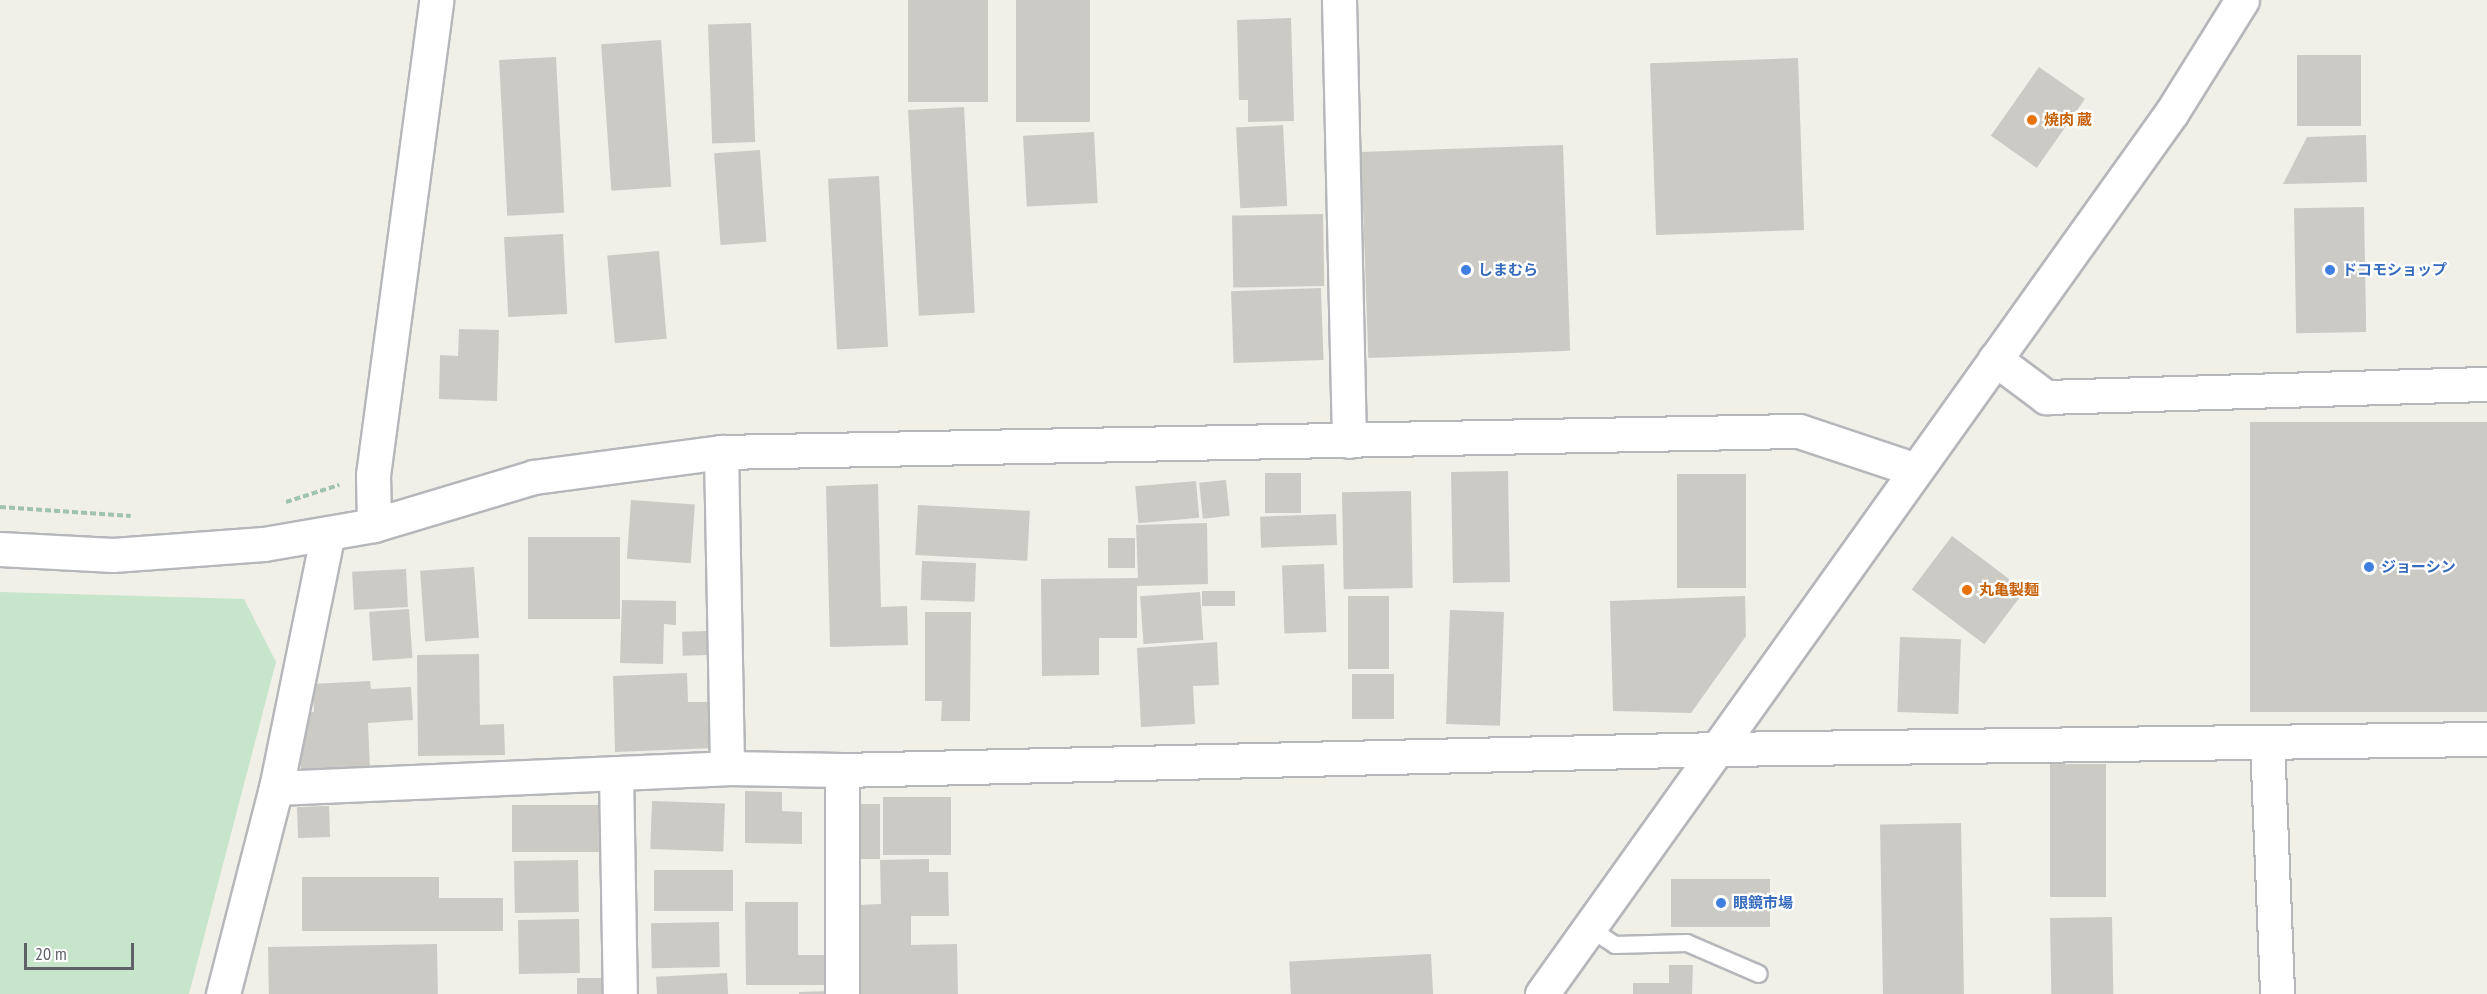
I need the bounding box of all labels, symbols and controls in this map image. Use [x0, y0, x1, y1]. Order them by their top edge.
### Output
place label: 焼肉 蔵 [2044, 111, 2092, 129]
marker: 焼肉 蔵 [2025, 113, 2039, 127]
place label: しまむら [1478, 261, 1538, 279]
place label: ドコモショップ [2342, 261, 2447, 279]
marker: しまむら [1459, 263, 1473, 277]
marker: ドコモショップ [2323, 263, 2337, 277]
place label: ジョーシン [2381, 558, 2456, 576]
marker: ジョーシン [2362, 560, 2376, 574]
place label: 丸亀製麺 [1979, 581, 2039, 599]
marker: 丸亀製麺 [1960, 583, 1974, 597]
place label: 眼鏡市場 [1733, 894, 1793, 912]
marker: 眼鏡市場 [1714, 896, 1728, 910]
scale bar [27, 931, 136, 969]
text: 20 m [35, 942, 67, 965]

